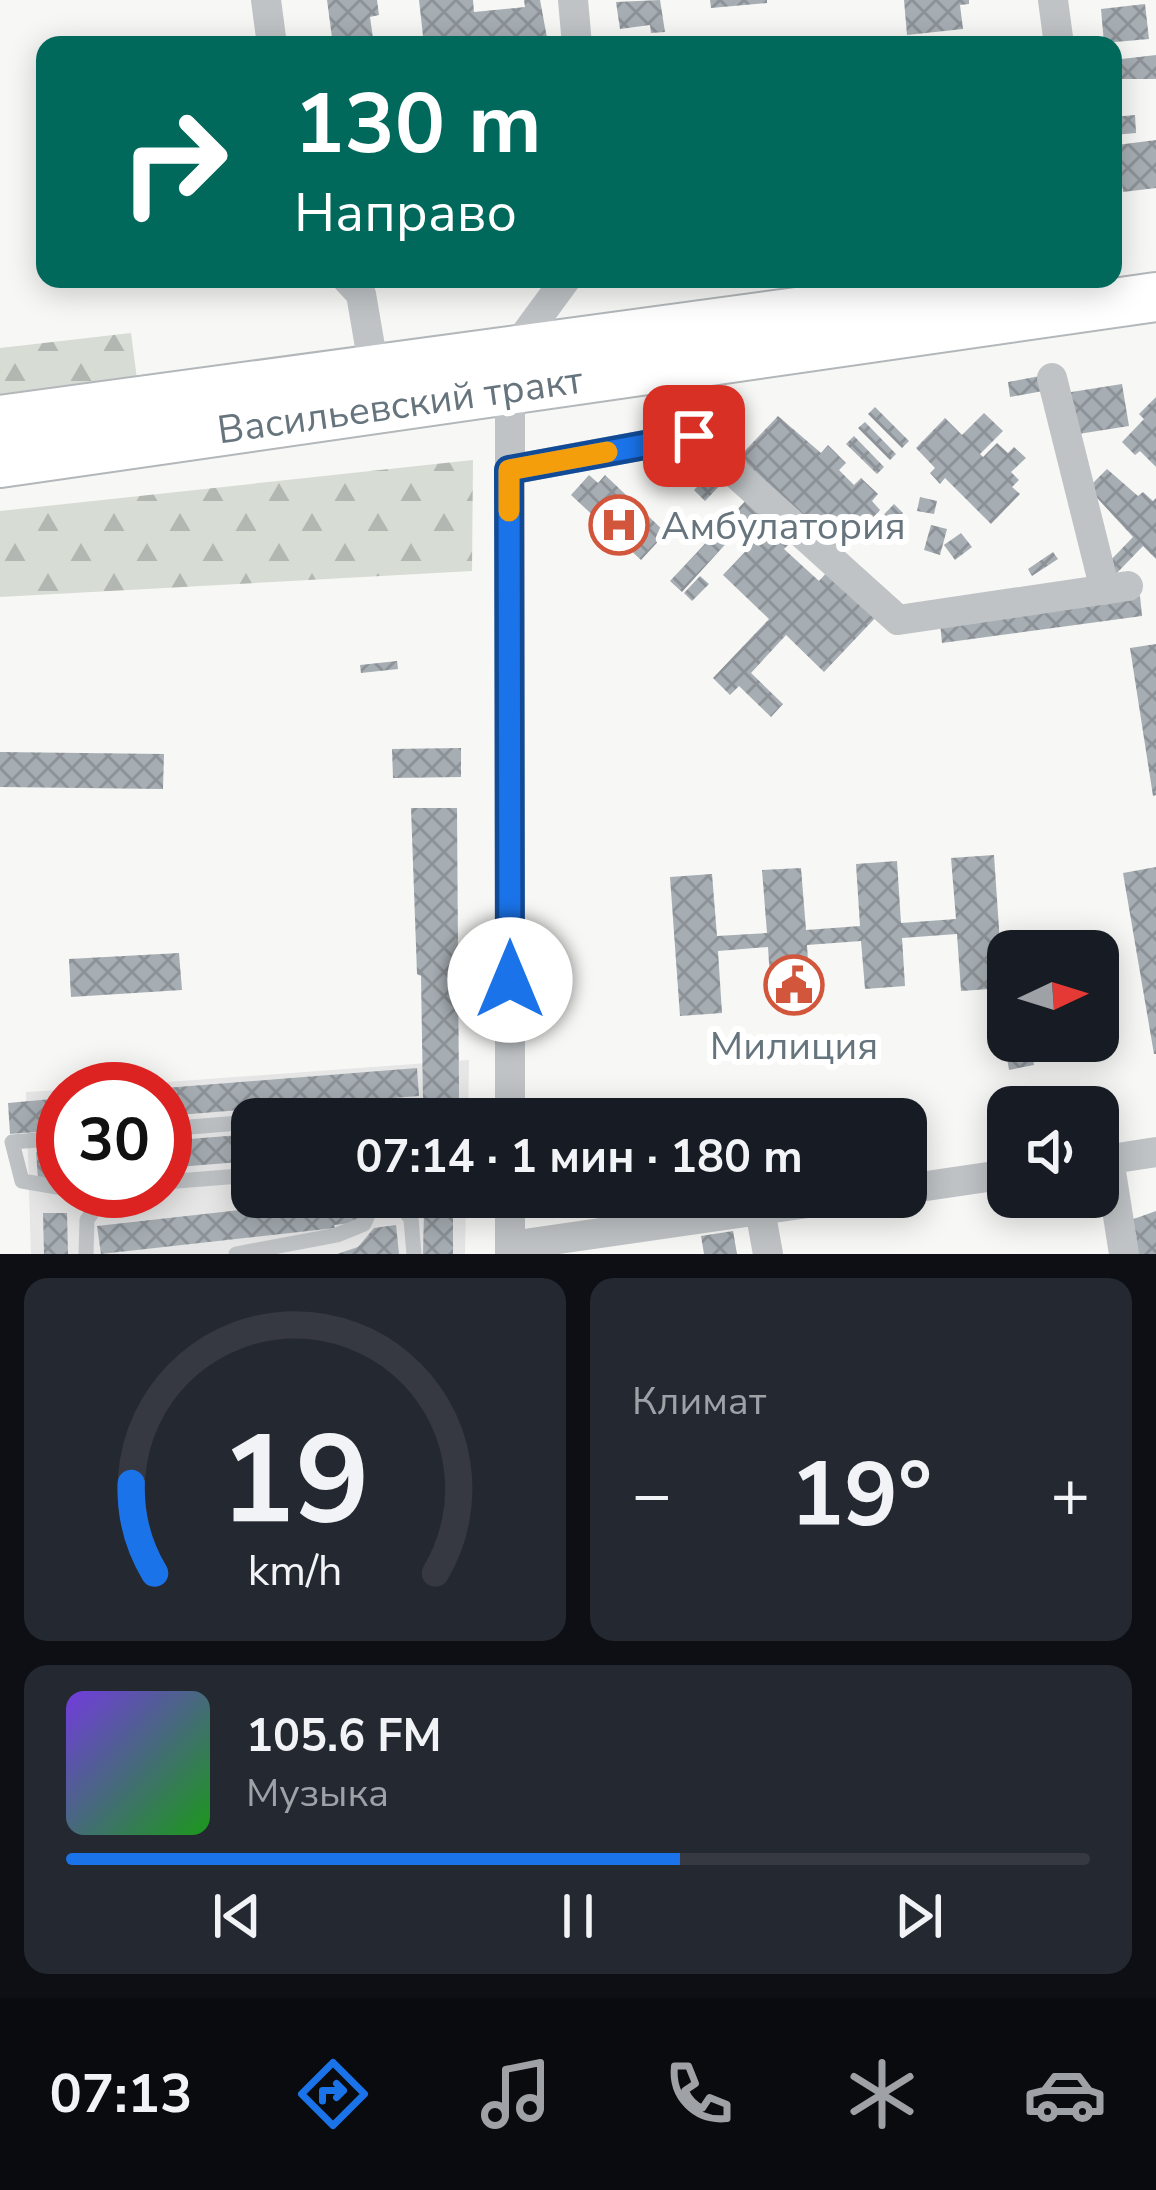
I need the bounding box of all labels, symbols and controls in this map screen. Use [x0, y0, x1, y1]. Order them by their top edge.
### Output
text: 130 m [294, 67, 542, 182]
icon: right [96, 84, 252, 240]
text: Направо [294, 176, 517, 250]
street label: Васильевский тракт [214, 354, 587, 457]
pin [643, 385, 745, 487]
icon: arrive [661, 403, 727, 469]
hospital icon: Амбулатория [588, 494, 650, 556]
place label: Амбулатория [661, 500, 906, 553]
position arrow [447, 917, 573, 1043]
north arrow [987, 930, 1119, 1062]
map controls [987, 930, 1119, 1218]
public building icon: Милиция [763, 954, 825, 1016]
place label: Милиция [710, 1020, 878, 1073]
speed limit sign: 30 [36, 1062, 192, 1218]
button: sound [987, 1086, 1119, 1218]
text: 07:14 · 1 мин · 180 m [355, 1127, 803, 1188]
text: Климат [632, 1375, 766, 1428]
text: 19 [220, 1396, 370, 1566]
text: 19° [790, 1434, 932, 1557]
text: − [632, 1450, 672, 1540]
text: + [1050, 1450, 1090, 1540]
text: km/h [248, 1541, 342, 1599]
text: 105.6 FM [246, 1706, 442, 1767]
text: Музыка [246, 1767, 389, 1820]
icon: previous [204, 1883, 270, 1949]
icon: pause [545, 1883, 611, 1949]
icon: next [886, 1883, 952, 1949]
icon: directions [291, 2052, 375, 2136]
icon: music [474, 2052, 558, 2136]
icon: phone [657, 2052, 741, 2136]
icon: climate [840, 2052, 924, 2136]
icon: car [1023, 2052, 1107, 2136]
text: 07:13 [49, 2057, 192, 2131]

